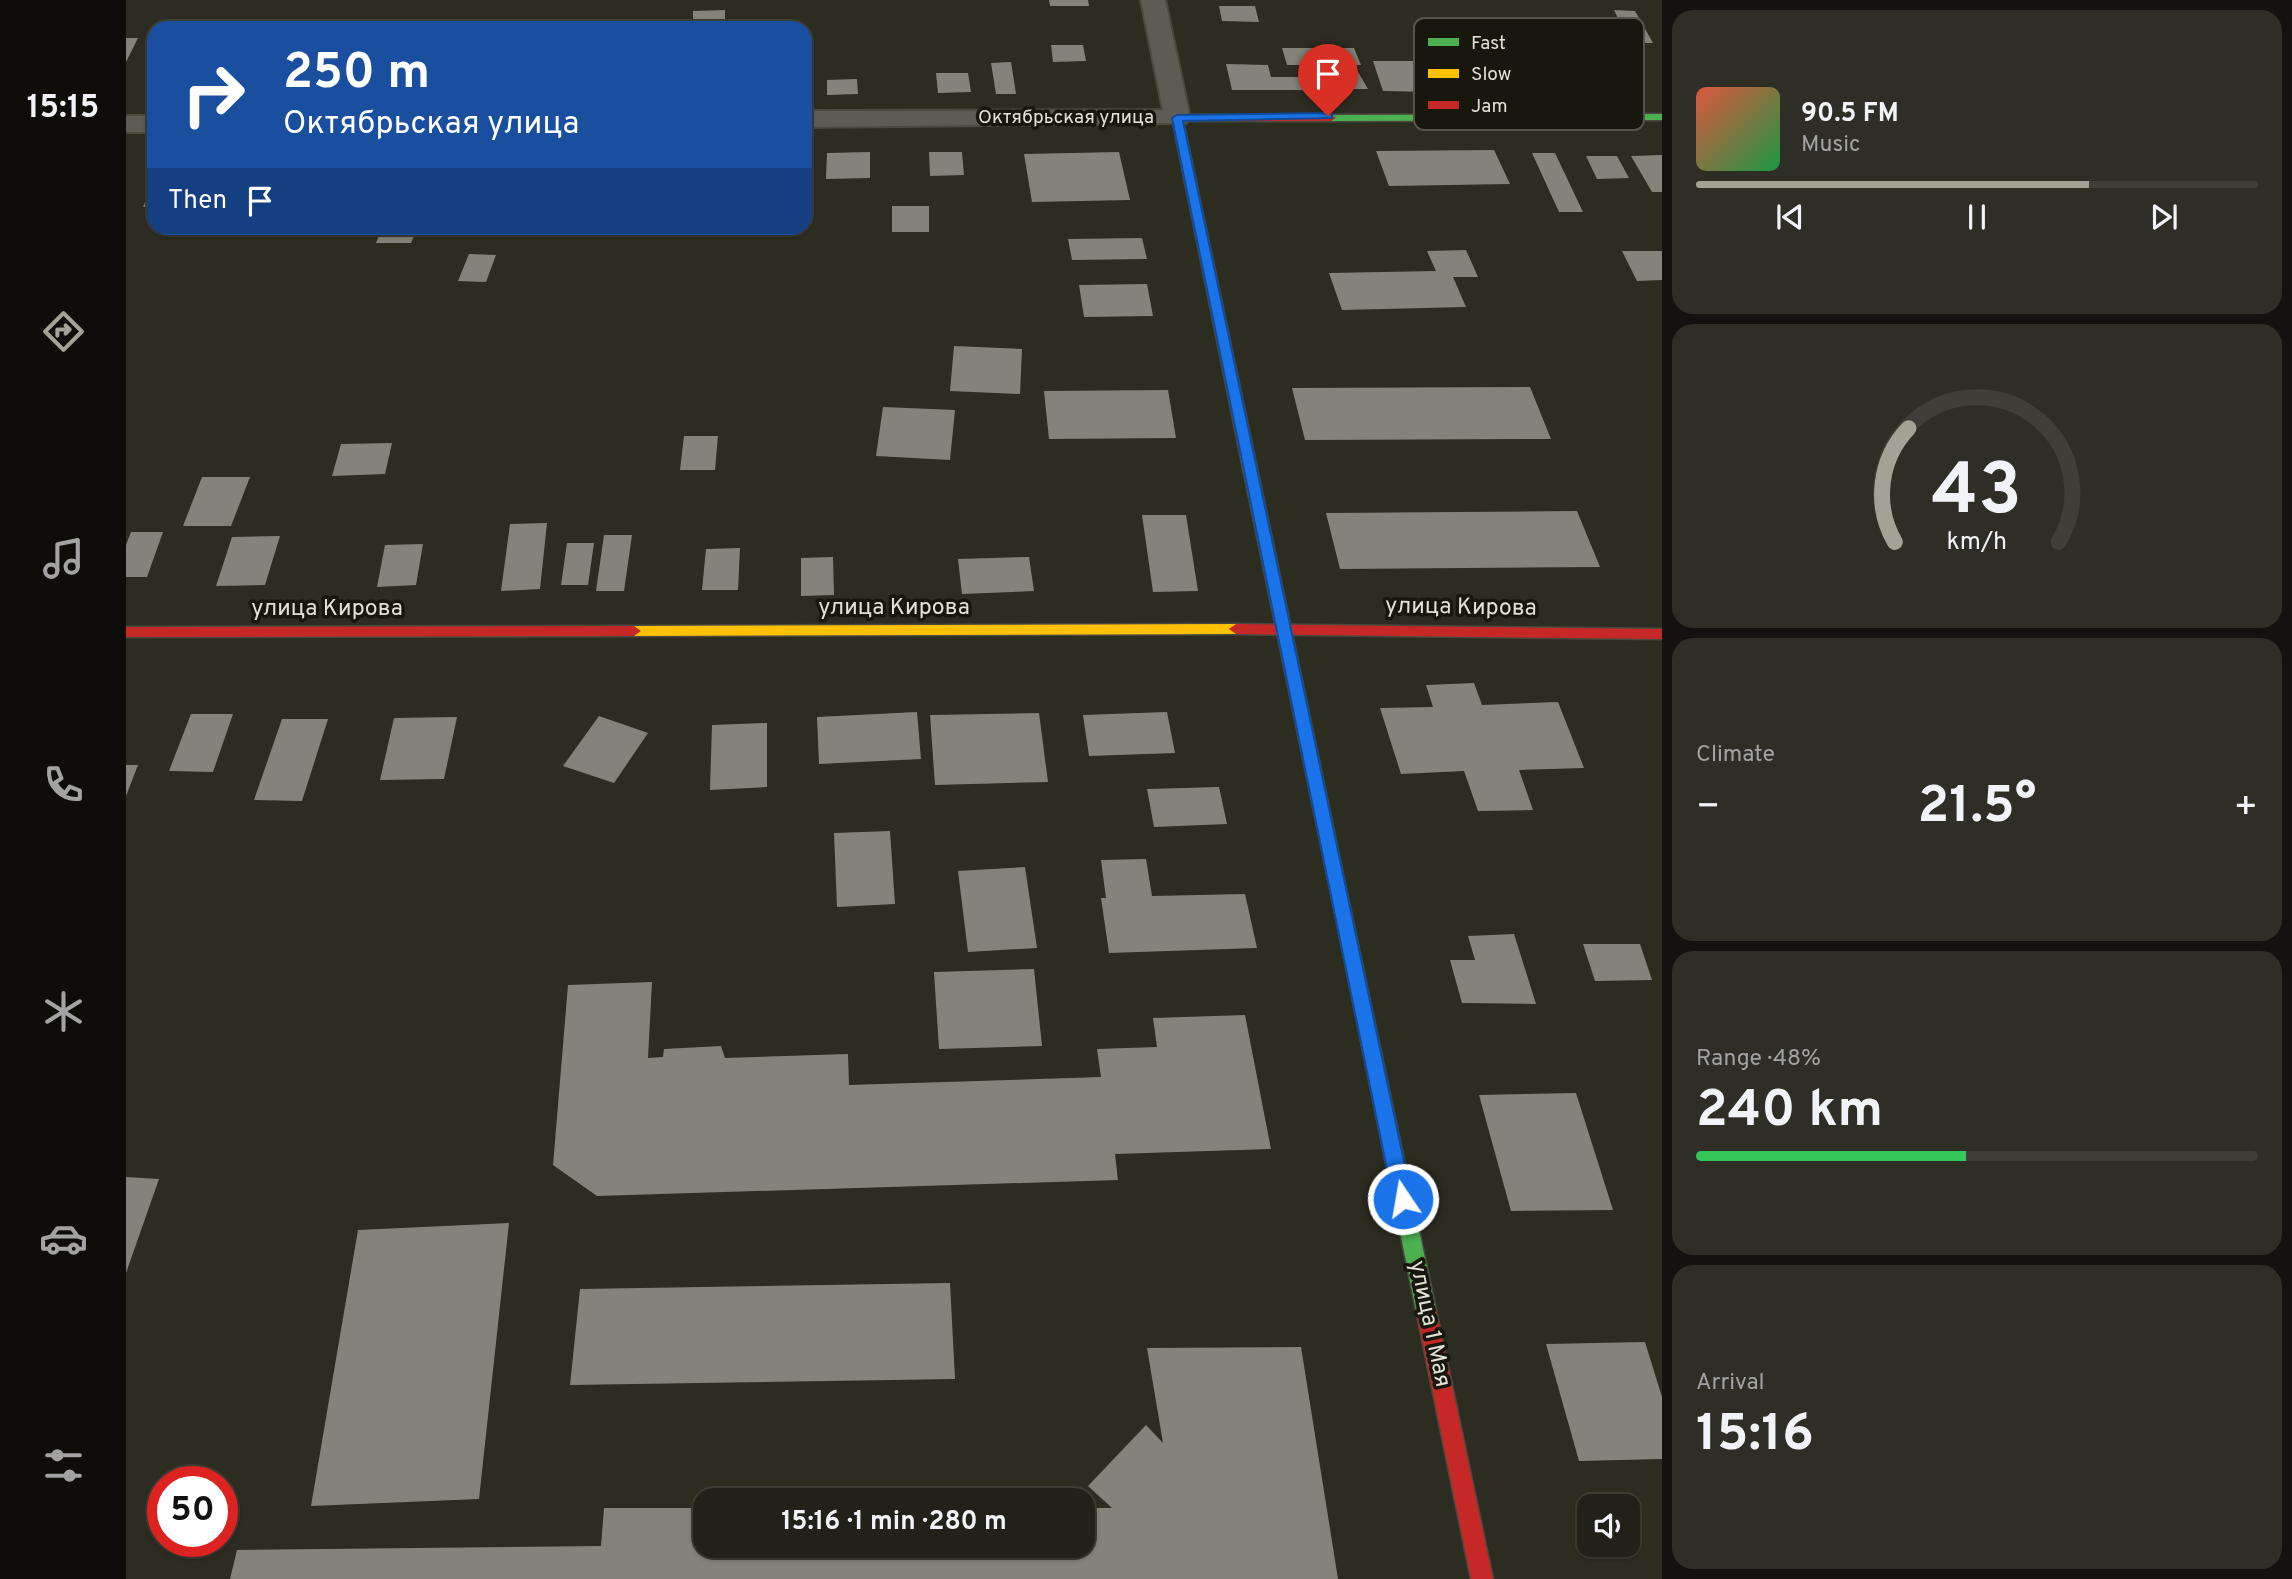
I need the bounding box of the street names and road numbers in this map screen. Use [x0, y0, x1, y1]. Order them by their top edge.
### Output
street label: Октябрьская улица [978, 106, 1154, 130]
street label: улица Кирова [1385, 592, 1537, 624]
street label: улица Кирова [818, 594, 970, 623]
street label: улица Кирова [251, 595, 403, 624]
street label: улица 1 Мая [1401, 1258, 1457, 1390]

